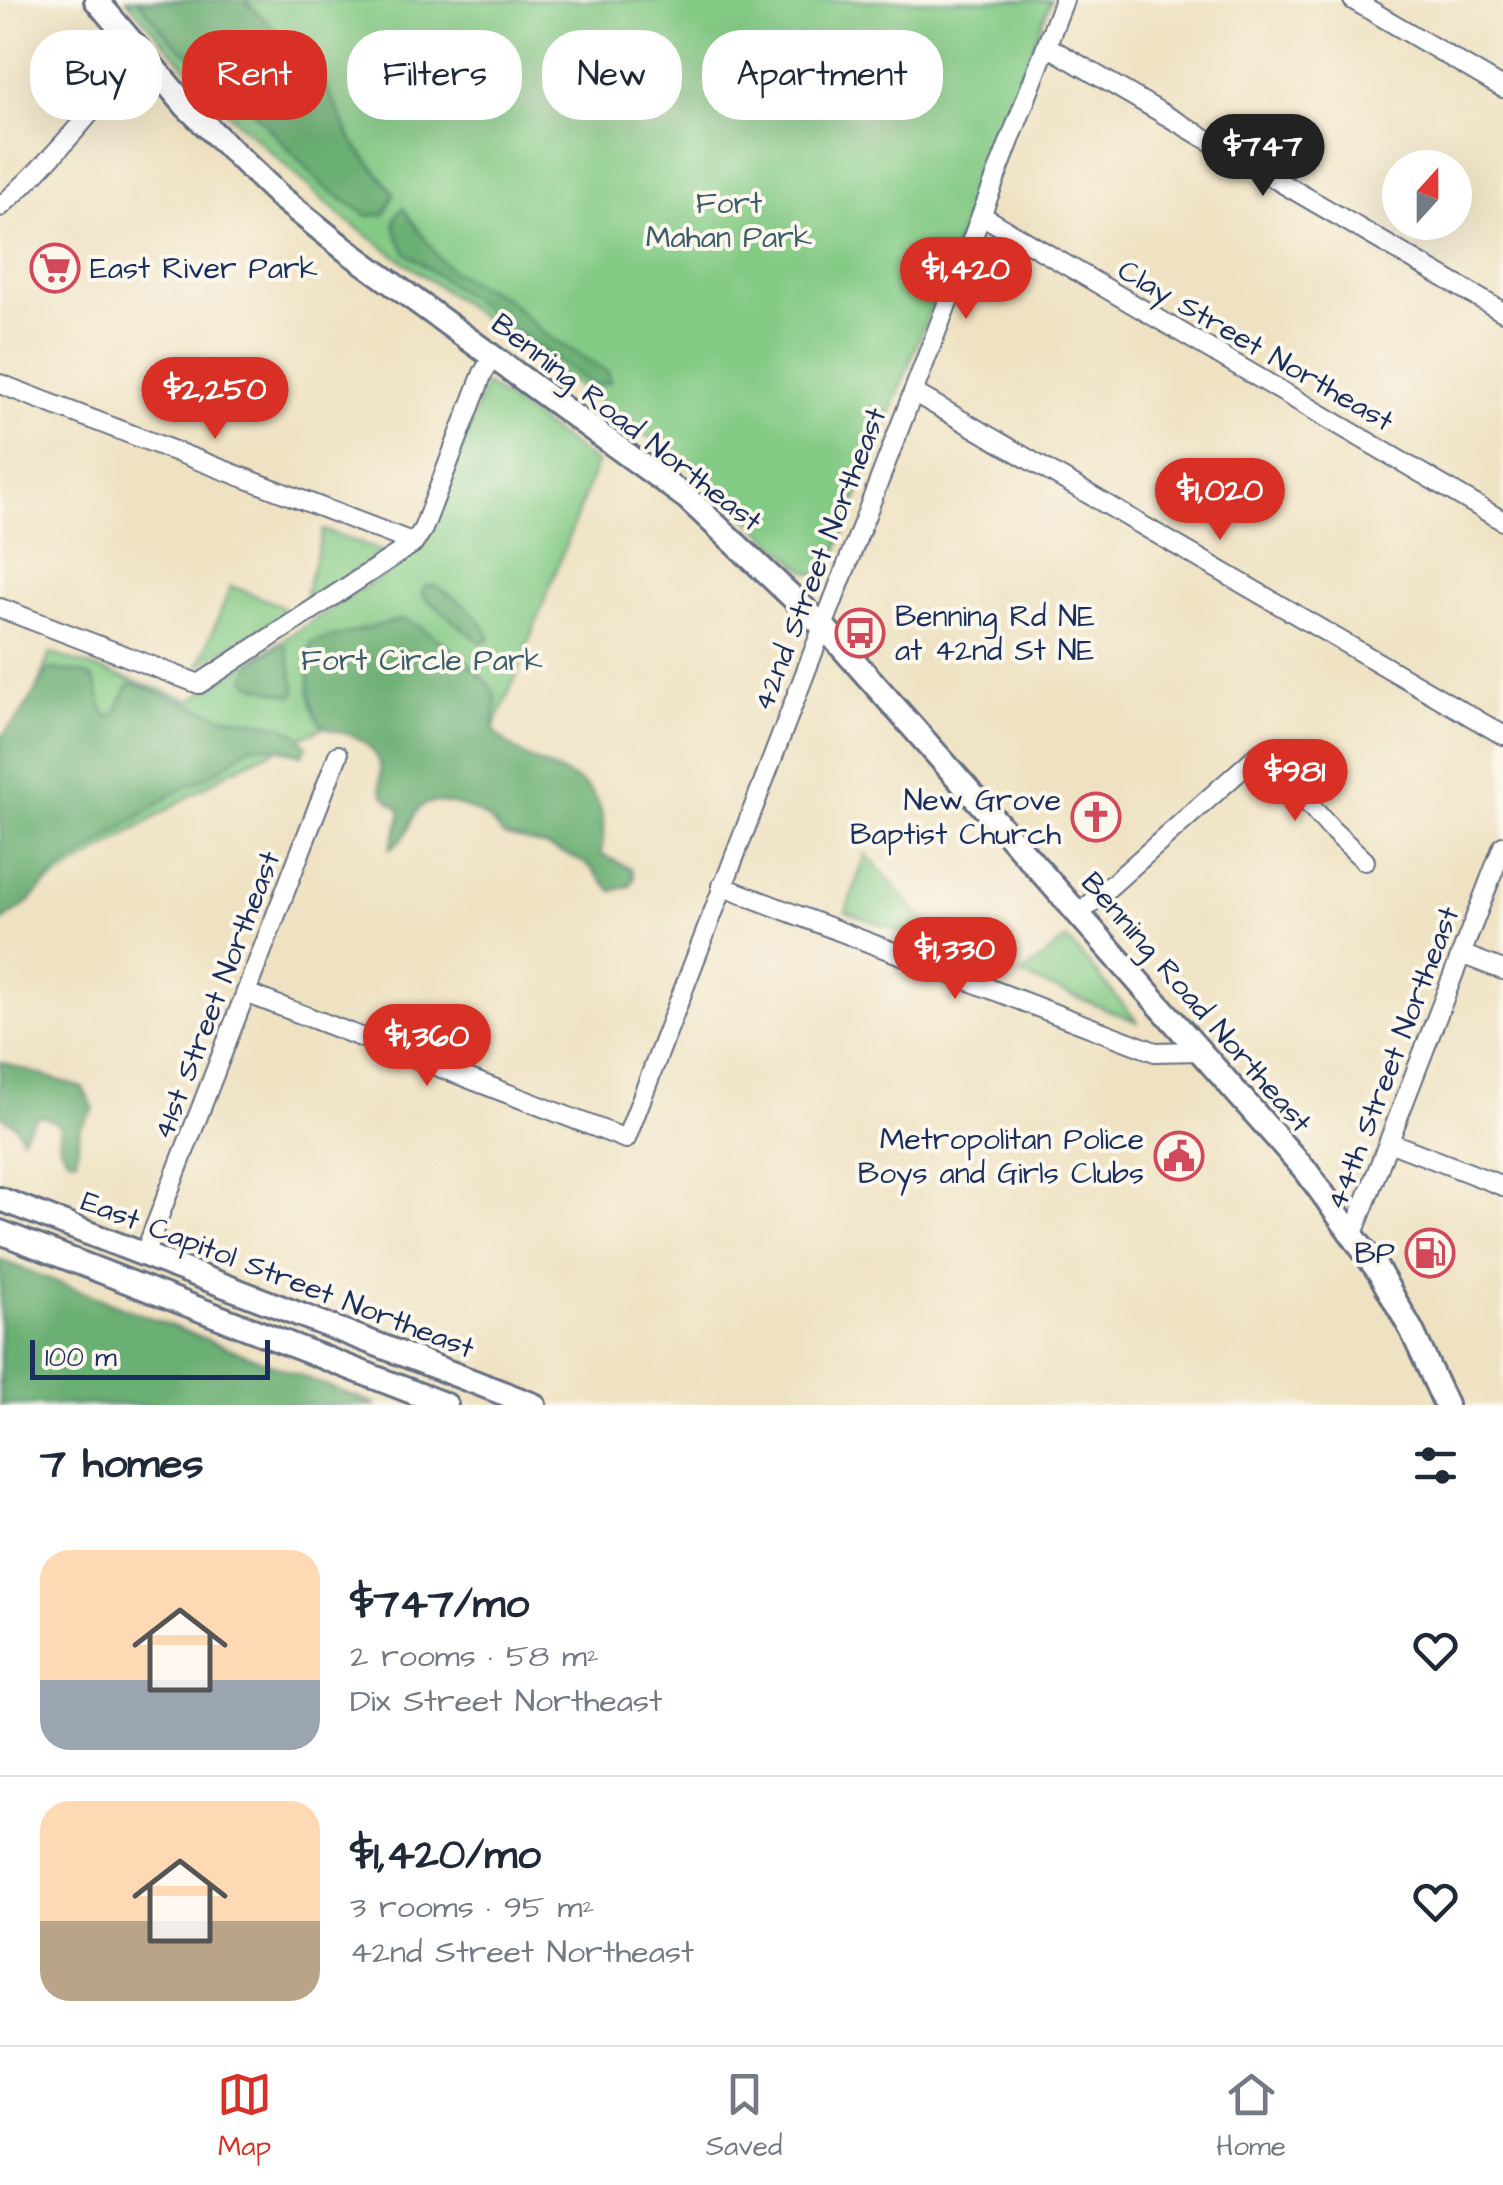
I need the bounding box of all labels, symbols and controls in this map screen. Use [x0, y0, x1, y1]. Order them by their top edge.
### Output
chip: Buy [30, 30, 162, 120]
chip: Rent [182, 30, 327, 120]
chip: Filters [347, 30, 522, 120]
chip: New [542, 30, 682, 120]
chip: Apartment [702, 30, 943, 120]
pin: $747 [1204, 114, 1322, 199]
text: $747 [1224, 124, 1302, 169]
north arrow [1382, 150, 1472, 240]
map controls [1382, 150, 1472, 240]
park label: Fort Mahan Park [646, 183, 812, 259]
pin: $1,420 [885, 237, 1047, 322]
supermarket icon: East River Park [29, 242, 81, 294]
text: $1,420 [922, 247, 1010, 292]
place label: East River Park [90, 248, 318, 290]
street label: Clay Street Northeast [1109, 250, 1401, 443]
street label: Benning Road Northeast [481, 304, 771, 543]
pin: $2,250 [134, 357, 296, 442]
text: $2,250 [164, 367, 266, 412]
street label: 42nd Street Northeast [743, 401, 897, 717]
pin: $1,020 [1139, 458, 1301, 543]
text: $1,020 [1177, 468, 1263, 513]
place label: Benning Rd NE at 42nd St NE [895, 596, 1095, 672]
bus stop icon: Benning Rd NE at 42nd St NE [834, 607, 886, 659]
park label: Fort Circle Park [301, 640, 543, 682]
pin: $981 [1236, 739, 1354, 824]
text: $981 [1265, 749, 1325, 794]
place label: New Grove Baptist Church [850, 780, 1061, 856]
church icon: New Grove Baptist Church [1070, 791, 1122, 843]
street label: 41st Street Northeast [143, 845, 291, 1146]
street label: Benning Road Northeast [1070, 863, 1321, 1143]
street label: 44th Street Northeast [1316, 900, 1470, 1216]
pin: $1,330 [874, 917, 1036, 1002]
text: $1,330 [915, 927, 995, 972]
pin: $1,360 [346, 1004, 508, 1089]
text: $1,360 [385, 1014, 469, 1059]
place label: Metropolitan Police Boys and Girls Clubs [858, 1119, 1144, 1196]
public building icon: Metropolitan Police Boys and Girls Clubs [1153, 1130, 1205, 1182]
street label: East Capitol Street Northeast [75, 1180, 480, 1369]
fuel station icon: BP [1404, 1227, 1456, 1279]
place label: BP [1355, 1233, 1395, 1275]
scale bar [30, 1335, 270, 1380]
text: 100 m [45, 1338, 117, 1377]
text: 7 homes [40, 1436, 204, 1494]
icon: filters [1408, 1438, 1463, 1493]
text: $747/mo [350, 1576, 529, 1634]
icon: home [120, 1590, 240, 1710]
icon: heart [1408, 1623, 1463, 1678]
text: 2 rooms · 58 m² [350, 1634, 599, 1679]
text: Dix Street Northeast [350, 1679, 662, 1724]
text: $1,420/mo [350, 1827, 541, 1885]
icon: home [120, 1841, 240, 1961]
icon: heart [1408, 1874, 1463, 1929]
text: 3 rooms · 95 m² [350, 1885, 594, 1930]
text: 42nd Street Northeast [350, 1930, 694, 1975]
tab: Map [217, 2067, 272, 2166]
tab: Saved [706, 2067, 782, 2166]
tab: Home [1216, 2067, 1286, 2166]

